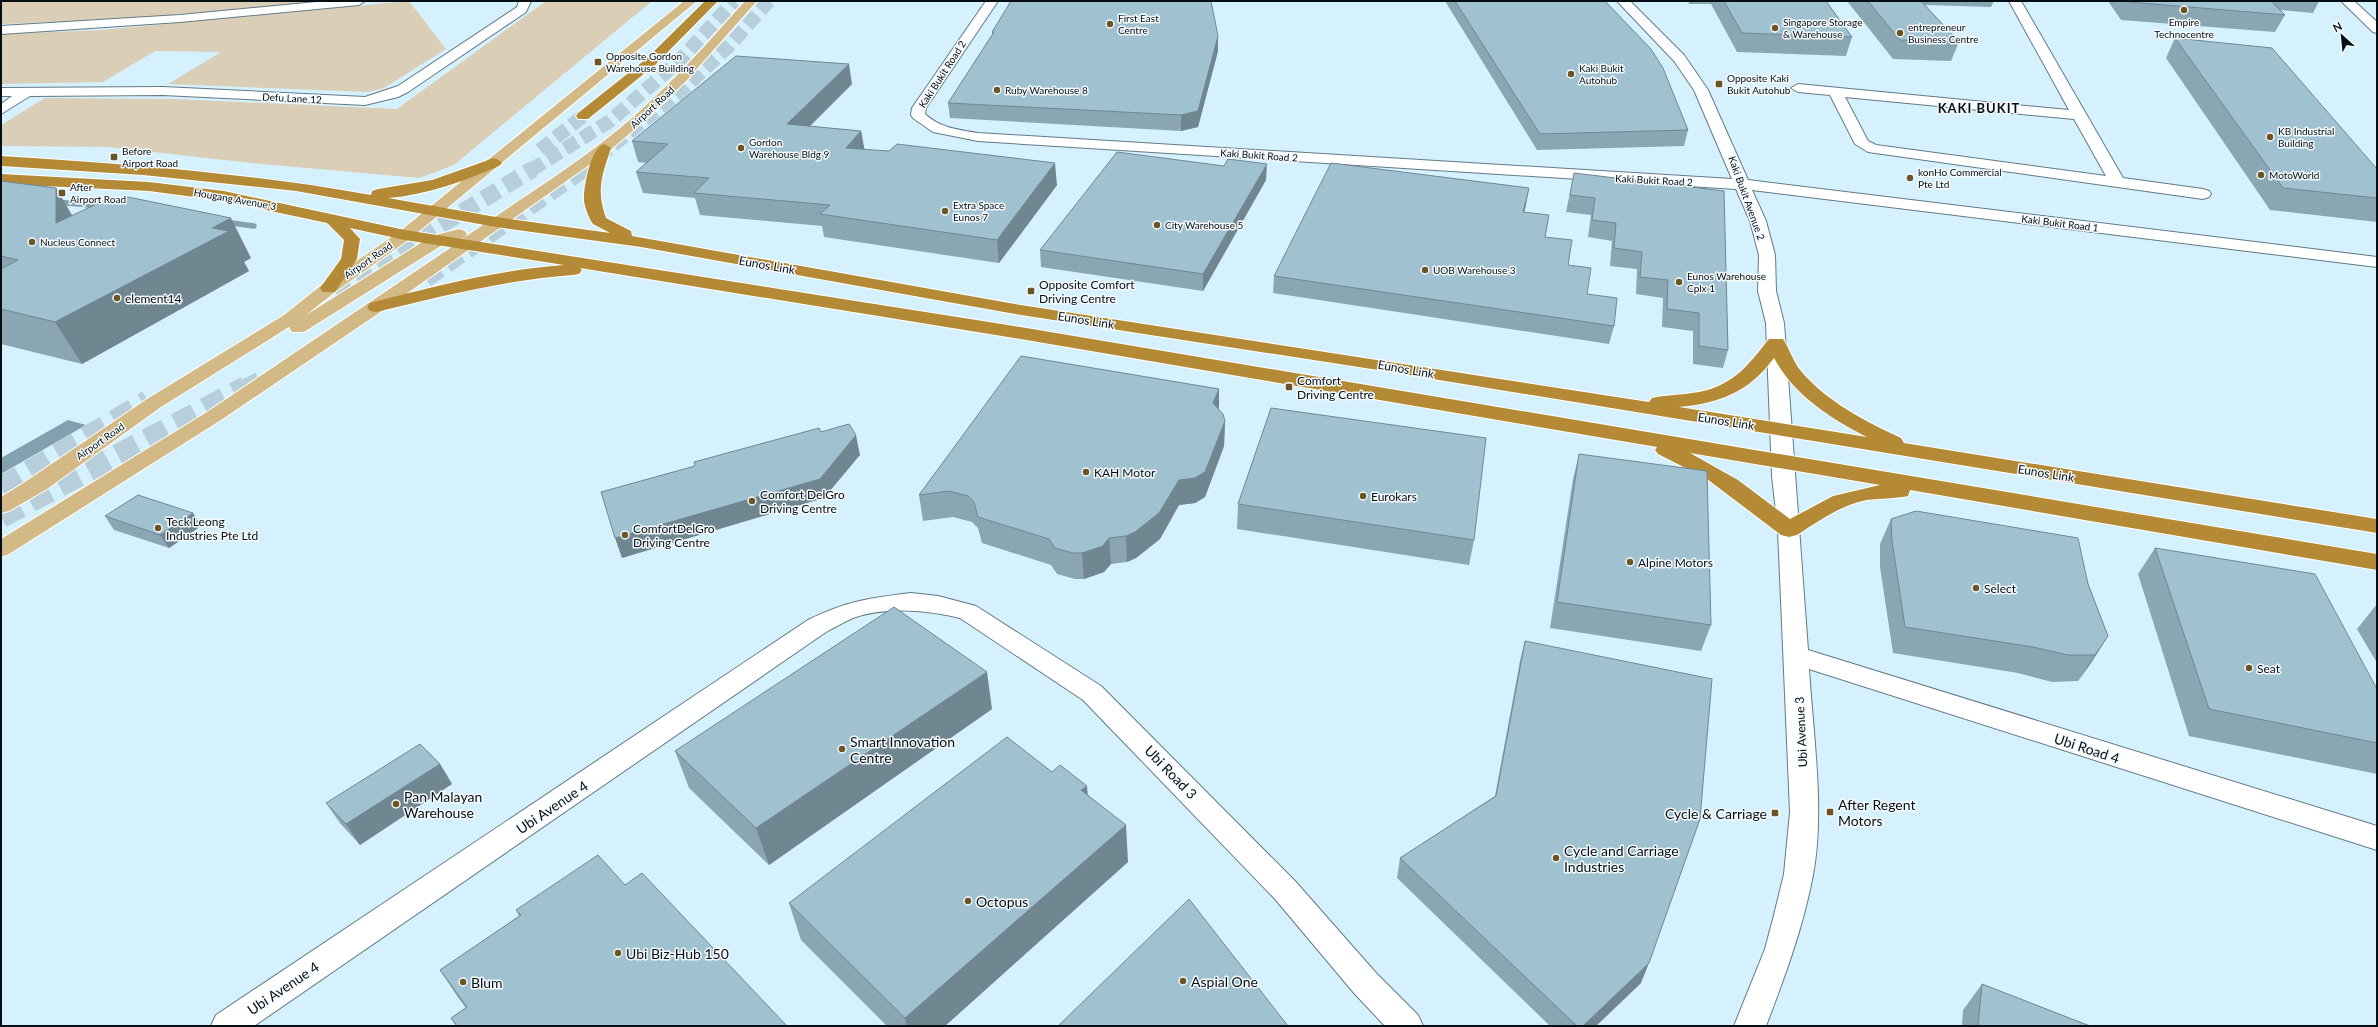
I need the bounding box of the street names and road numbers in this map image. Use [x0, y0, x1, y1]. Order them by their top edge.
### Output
street label: Kaki Bukit Road 2 [916, 38, 968, 110]
street label: Airport Road [627, 83, 677, 131]
street label: Defu Lane 12 [262, 90, 322, 106]
street label: Kaki Bukit Road 2 [1220, 146, 1298, 164]
street label: Kaki Bukit Avenue 2 [1726, 154, 1768, 242]
street label: Kaki Bukit Road 2 [1615, 172, 1693, 188]
street label: Hougang Avenue 3 [193, 186, 277, 212]
street label: Kaki Bukit Road 1 [2021, 212, 2099, 234]
street label: Airport Road [342, 239, 394, 281]
street label: Eunos Link [738, 253, 797, 277]
street label: Eunos Link [1057, 308, 1116, 332]
street label: Eunos Link [1377, 357, 1436, 381]
street label: Eunos Link [1697, 409, 1756, 433]
street label: Airport Road [74, 420, 126, 462]
street label: Eunos Link [2017, 461, 2076, 485]
street label: Ubi Avenue 3 [1792, 696, 1810, 768]
street label: Ubi Road 4 [2052, 729, 2122, 767]
street label: Ubi Road 3 [1141, 742, 1201, 802]
street label: Ubi Avenue 4 [513, 777, 591, 837]
street label: Ubi Avenue 4 [244, 958, 322, 1018]

